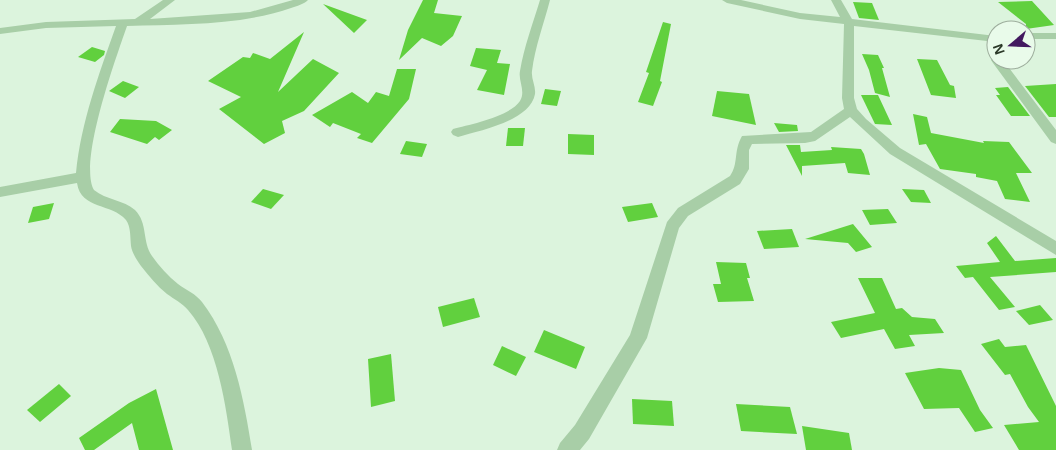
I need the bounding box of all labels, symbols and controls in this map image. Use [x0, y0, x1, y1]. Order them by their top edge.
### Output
north arrow [986, 20, 1036, 70]
text: N [989, 42, 1008, 57]

